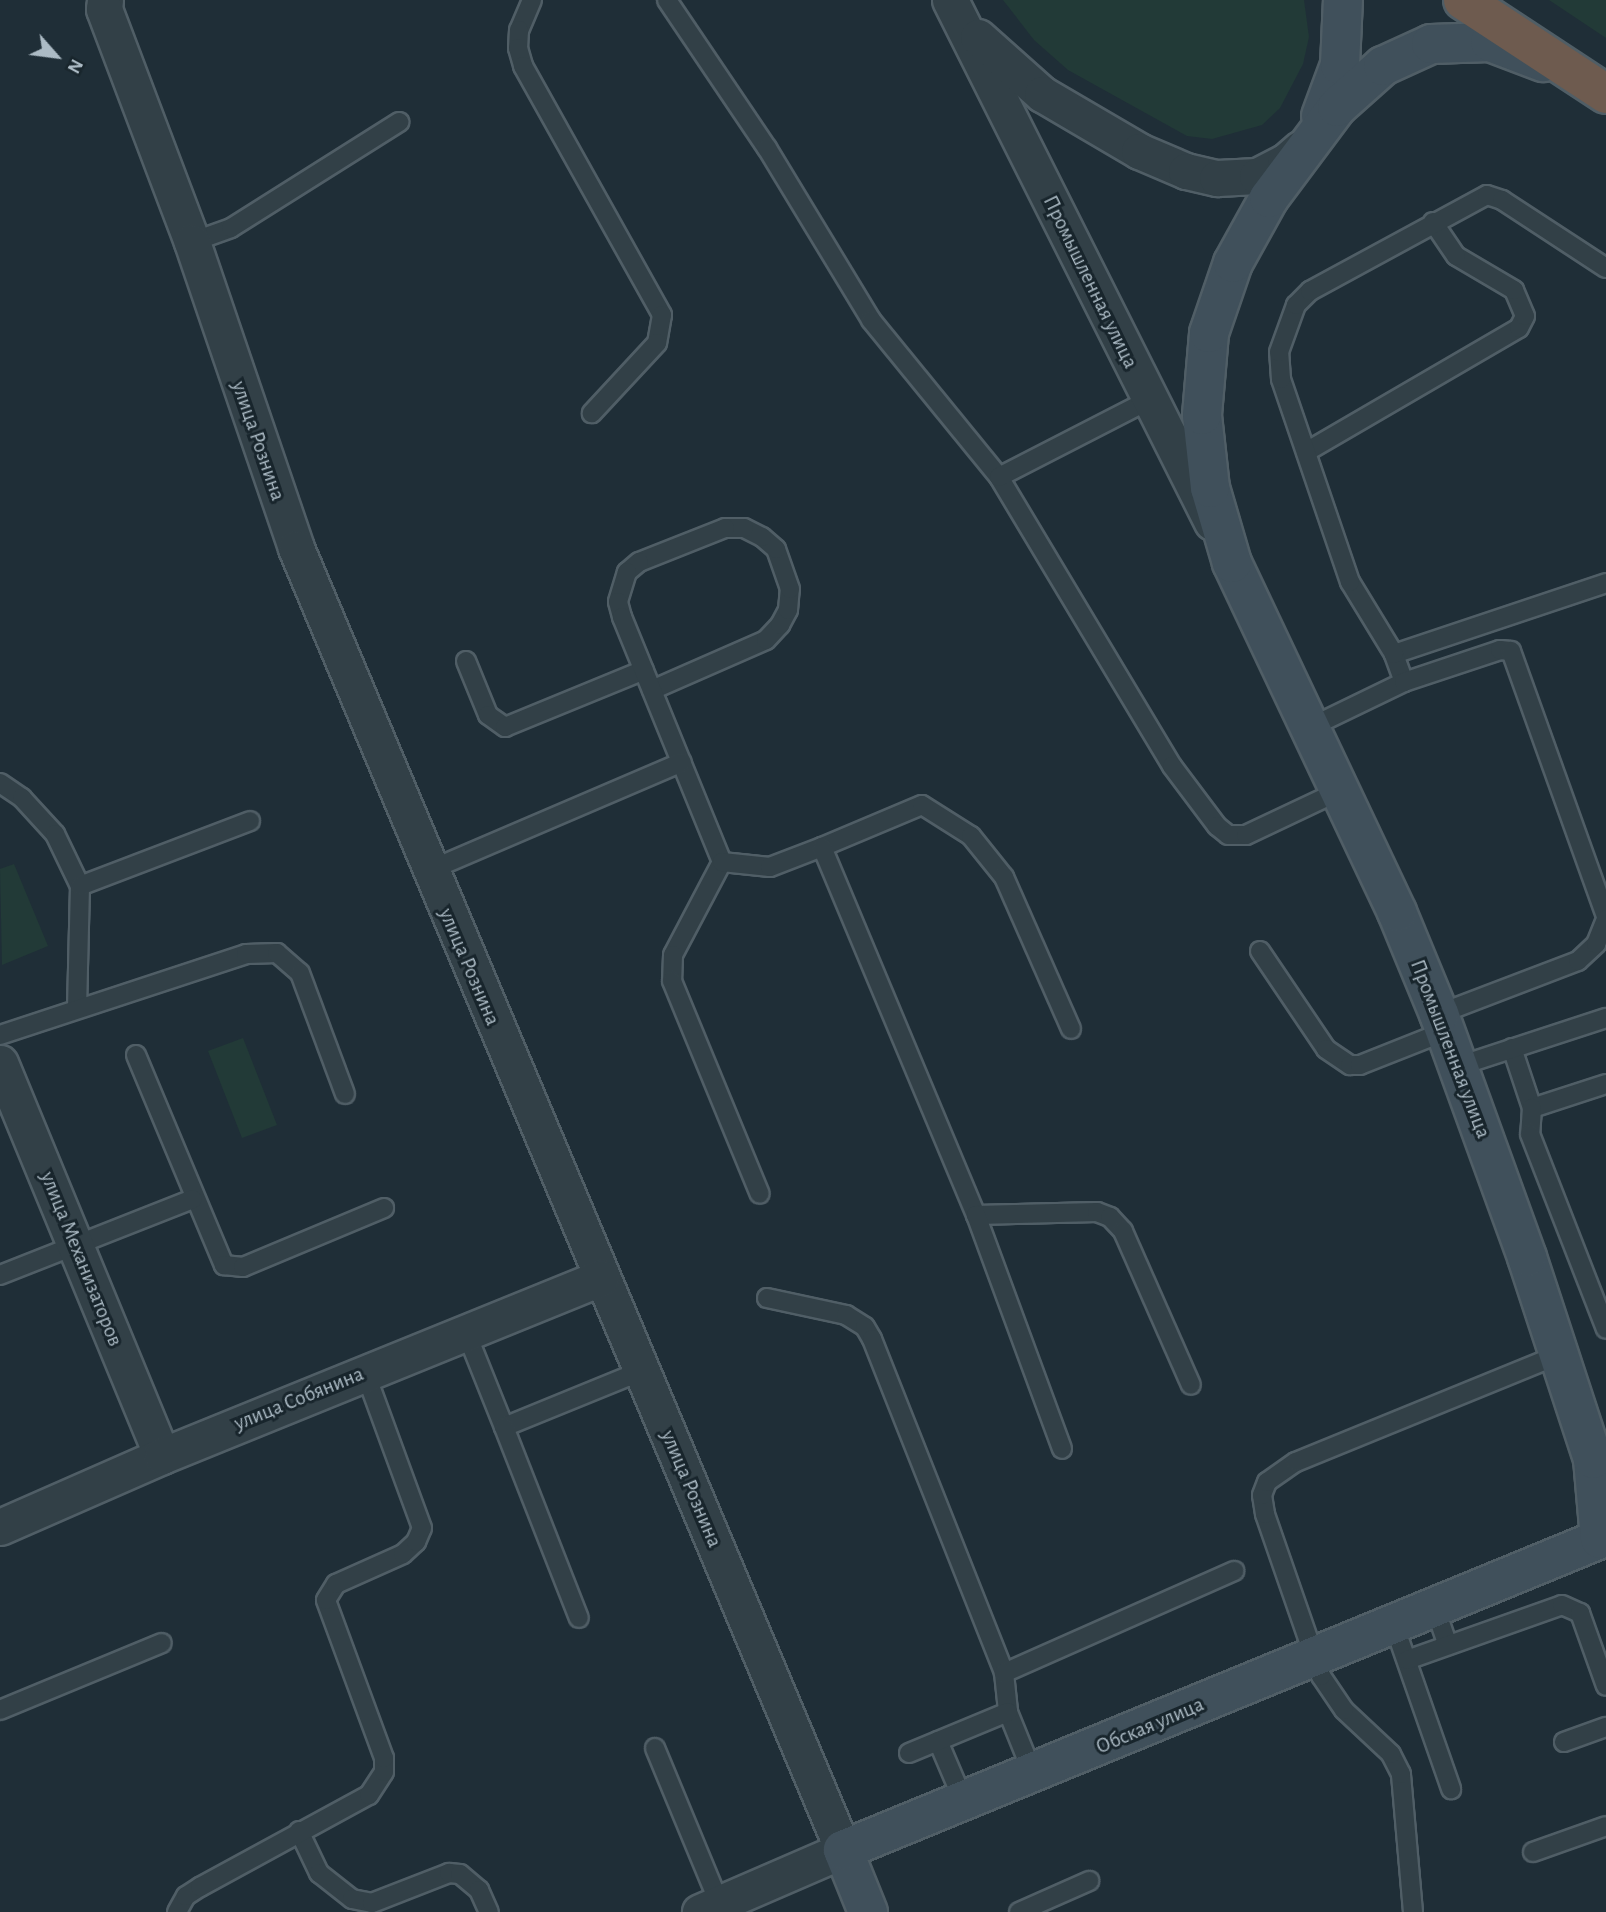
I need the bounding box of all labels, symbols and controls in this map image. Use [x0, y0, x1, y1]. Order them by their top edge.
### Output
north arrow [21, 21, 91, 91]
text: N [63, 56, 86, 76]
street label: Промышленная улица [1037, 191, 1143, 373]
street label: улица Рознина [226, 378, 290, 504]
street label: улица Рознина [433, 905, 505, 1029]
street label: Промышленная улица [1404, 956, 1496, 1142]
street label: улица Механизаторов [34, 1168, 128, 1350]
street label: улица Собянина [231, 1362, 367, 1436]
street label: улица Рознина [655, 1427, 727, 1551]
street label: Обская улица [1092, 1692, 1208, 1760]

